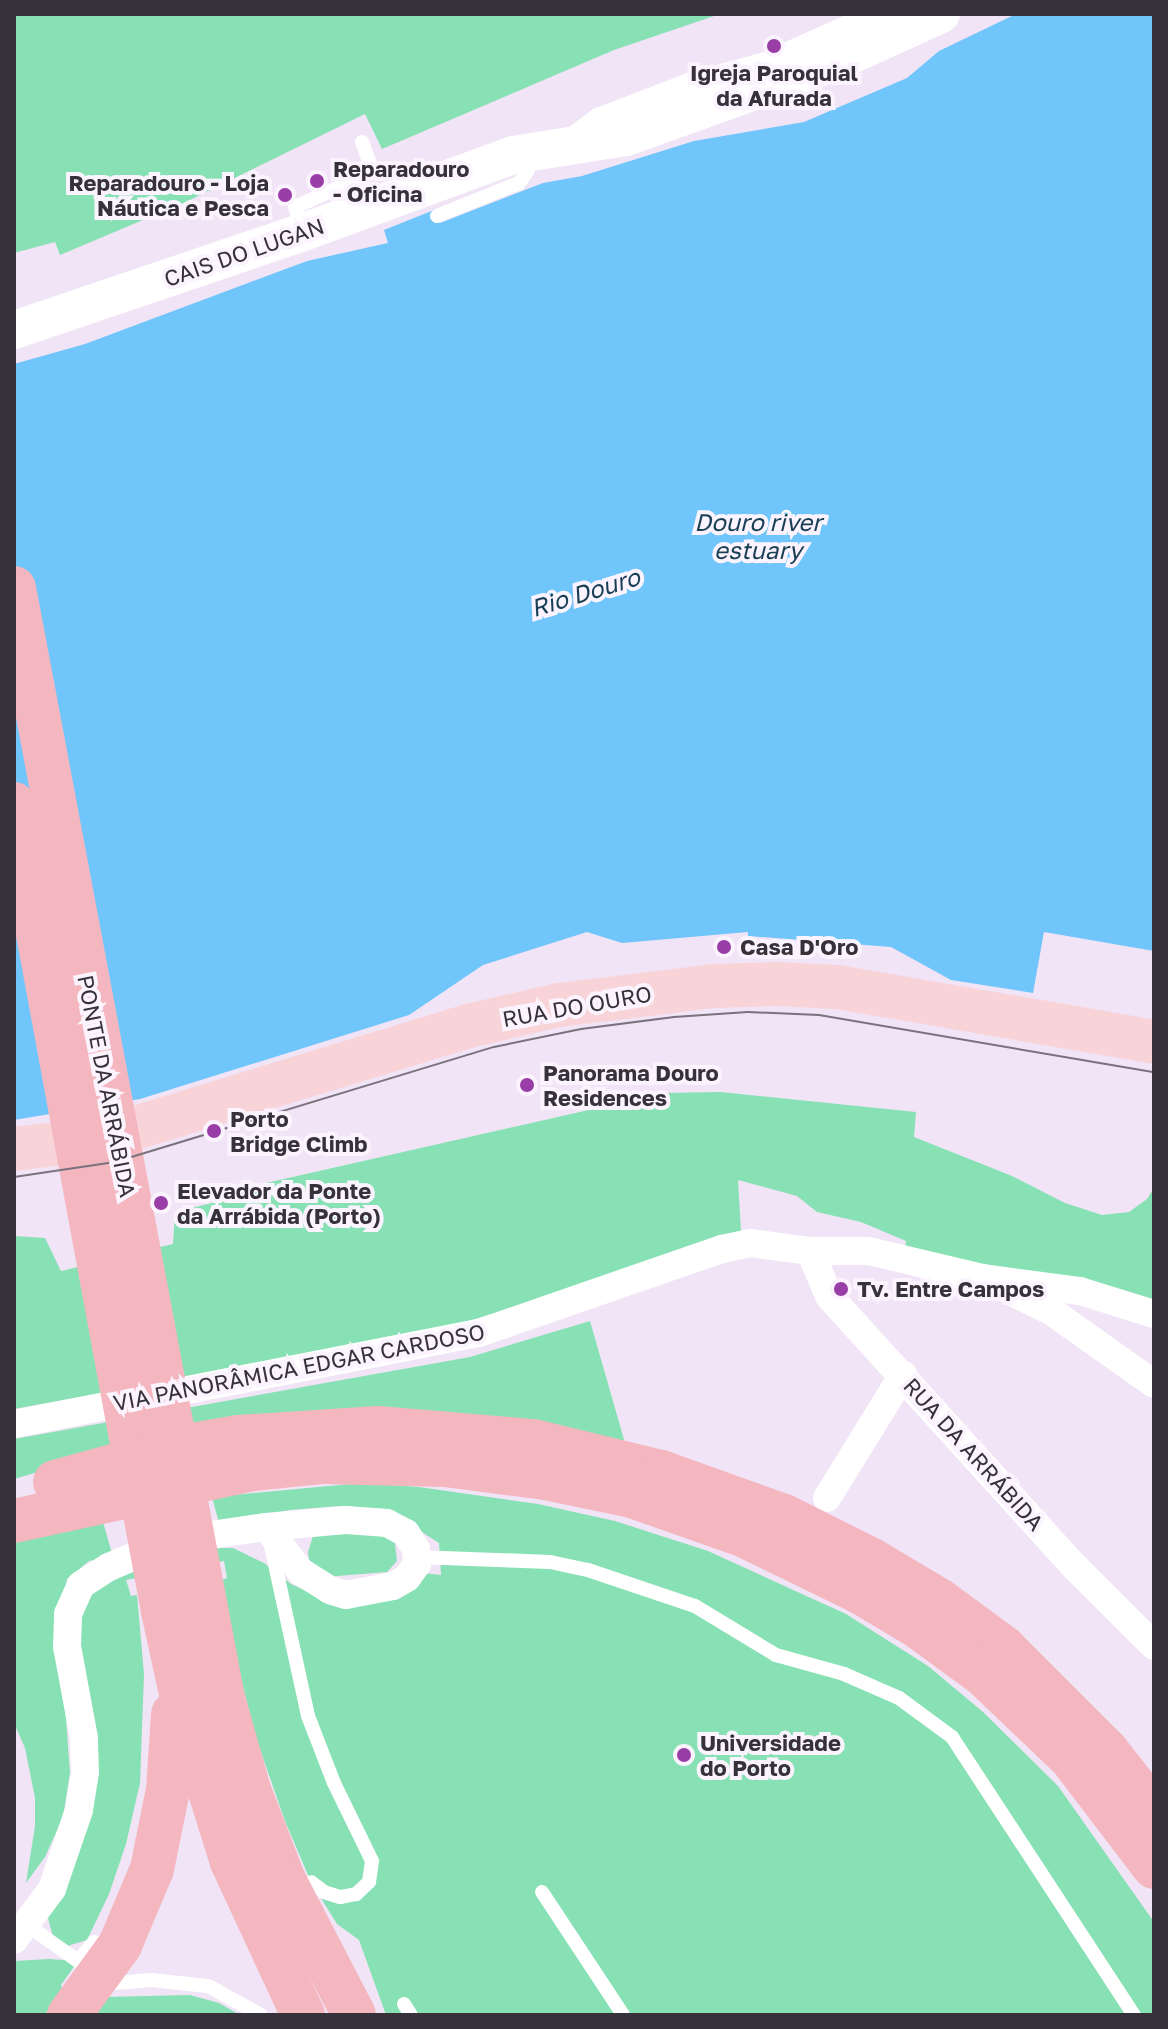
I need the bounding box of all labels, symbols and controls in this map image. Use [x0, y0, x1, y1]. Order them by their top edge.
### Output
marker: Igreja Paroquial da Afurada [765, 37, 783, 55]
place label: Igreja Paroquial da Afurada [690, 59, 858, 110]
place label: Reparadouro - Oficina [333, 155, 470, 206]
place label: Reparadouro - Loja Náutica e Pesca [69, 169, 269, 220]
marker: Reparadouro - Oficina [308, 172, 326, 190]
marker: Reparadouro - Loja Náutica e Pesca [276, 186, 294, 204]
street label: CAIS DO LUGAN [161, 212, 327, 292]
water label: Douro river estuary [694, 508, 822, 564]
water label: Rio Douro [527, 562, 643, 622]
place label: Casa D'Oro [740, 934, 858, 960]
marker: Casa D'Oro [715, 938, 733, 956]
street label: PONTE DA ARRÁBIDA [72, 973, 142, 1199]
street label: RUA DO OURO [500, 980, 654, 1032]
place label: Panorama Douro Residences [543, 1059, 719, 1110]
marker: Panorama Douro Residences [518, 1076, 536, 1094]
place label: Porto Bridge Climb [230, 1105, 367, 1156]
marker: Porto Bridge Climb [205, 1122, 223, 1140]
place label: Elevador da Ponte da Arrábida (Porto) [177, 1177, 381, 1228]
marker: Elevador da Ponte da Arrábida (Porto) [152, 1194, 170, 1212]
place label: Tv. Entre Campos [857, 1276, 1044, 1302]
marker: Tv. Entre Campos [832, 1280, 850, 1298]
street label: VIA PANORÂMICA EDGAR CARDOSO [111, 1318, 487, 1416]
street label: RUA DA ARRÁBIDA [899, 1372, 1049, 1536]
place label: Universidade do Porto [700, 1729, 841, 1780]
marker: Universidade do Porto [675, 1746, 693, 1764]

